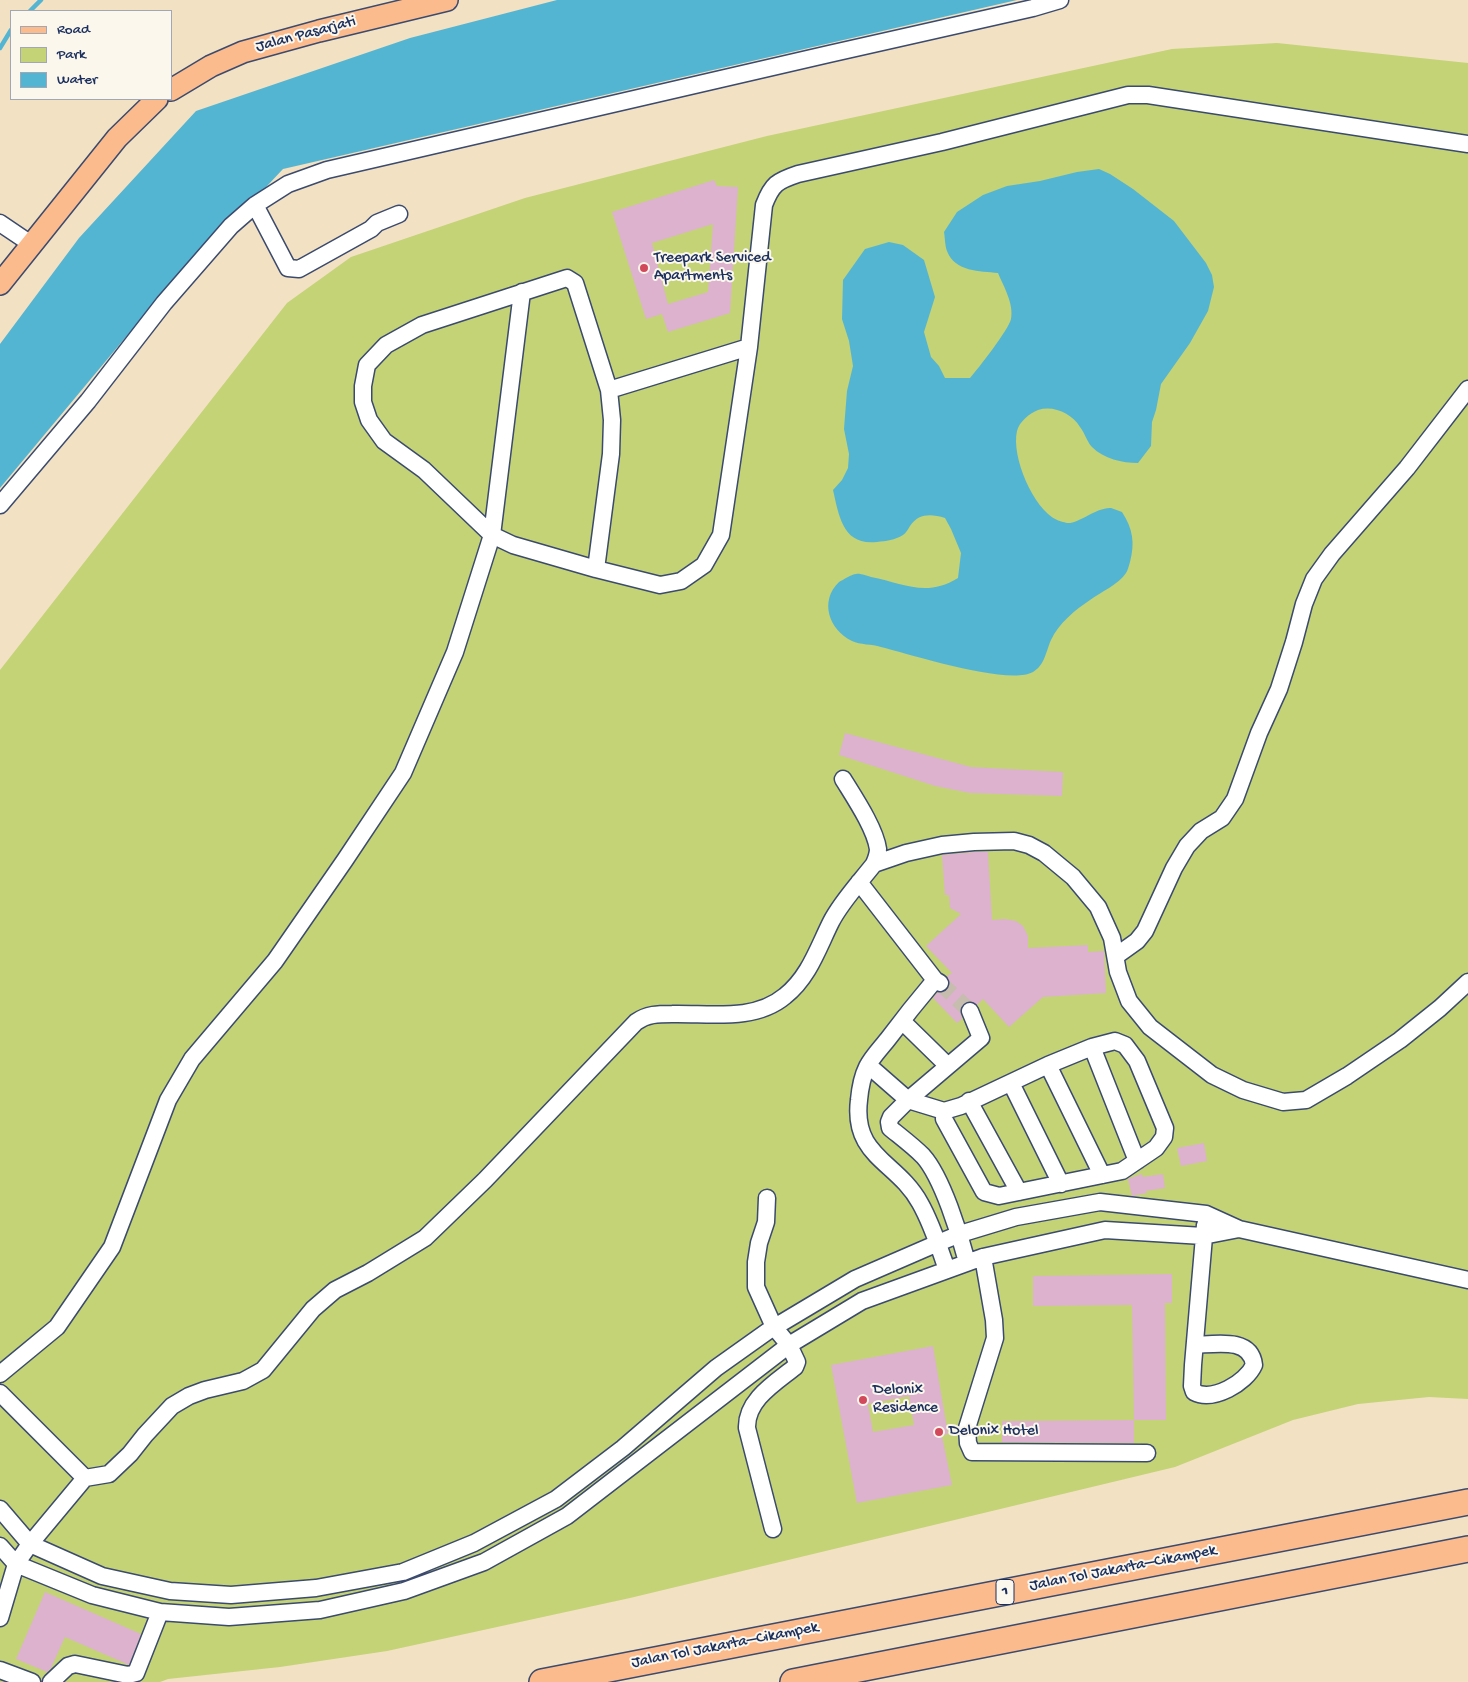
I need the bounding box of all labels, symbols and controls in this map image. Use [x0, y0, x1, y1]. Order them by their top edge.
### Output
legend [10, 10, 172, 100]
street label: Jalan Pasarjati [254, 12, 358, 58]
text: Road [57, 21, 90, 39]
text: Park [57, 46, 86, 64]
text: Water [57, 71, 97, 89]
place label: Treepark Serviced Apartments [654, 249, 771, 287]
marker: Treepark Serviced Apartments [638, 262, 650, 274]
place label: Delonix Residence [873, 1381, 938, 1419]
marker: Delonix Residence [857, 1394, 869, 1406]
place label: Delonix Hotel [949, 1422, 1039, 1442]
marker: Delonix Hotel [933, 1426, 945, 1438]
street label: Jalan Tol Jakarta–Cikampek [1028, 1541, 1218, 1597]
road number: 1 [996, 1580, 1014, 1604]
street label: Jalan Tol Jakarta–Cikampek [630, 1618, 820, 1674]

